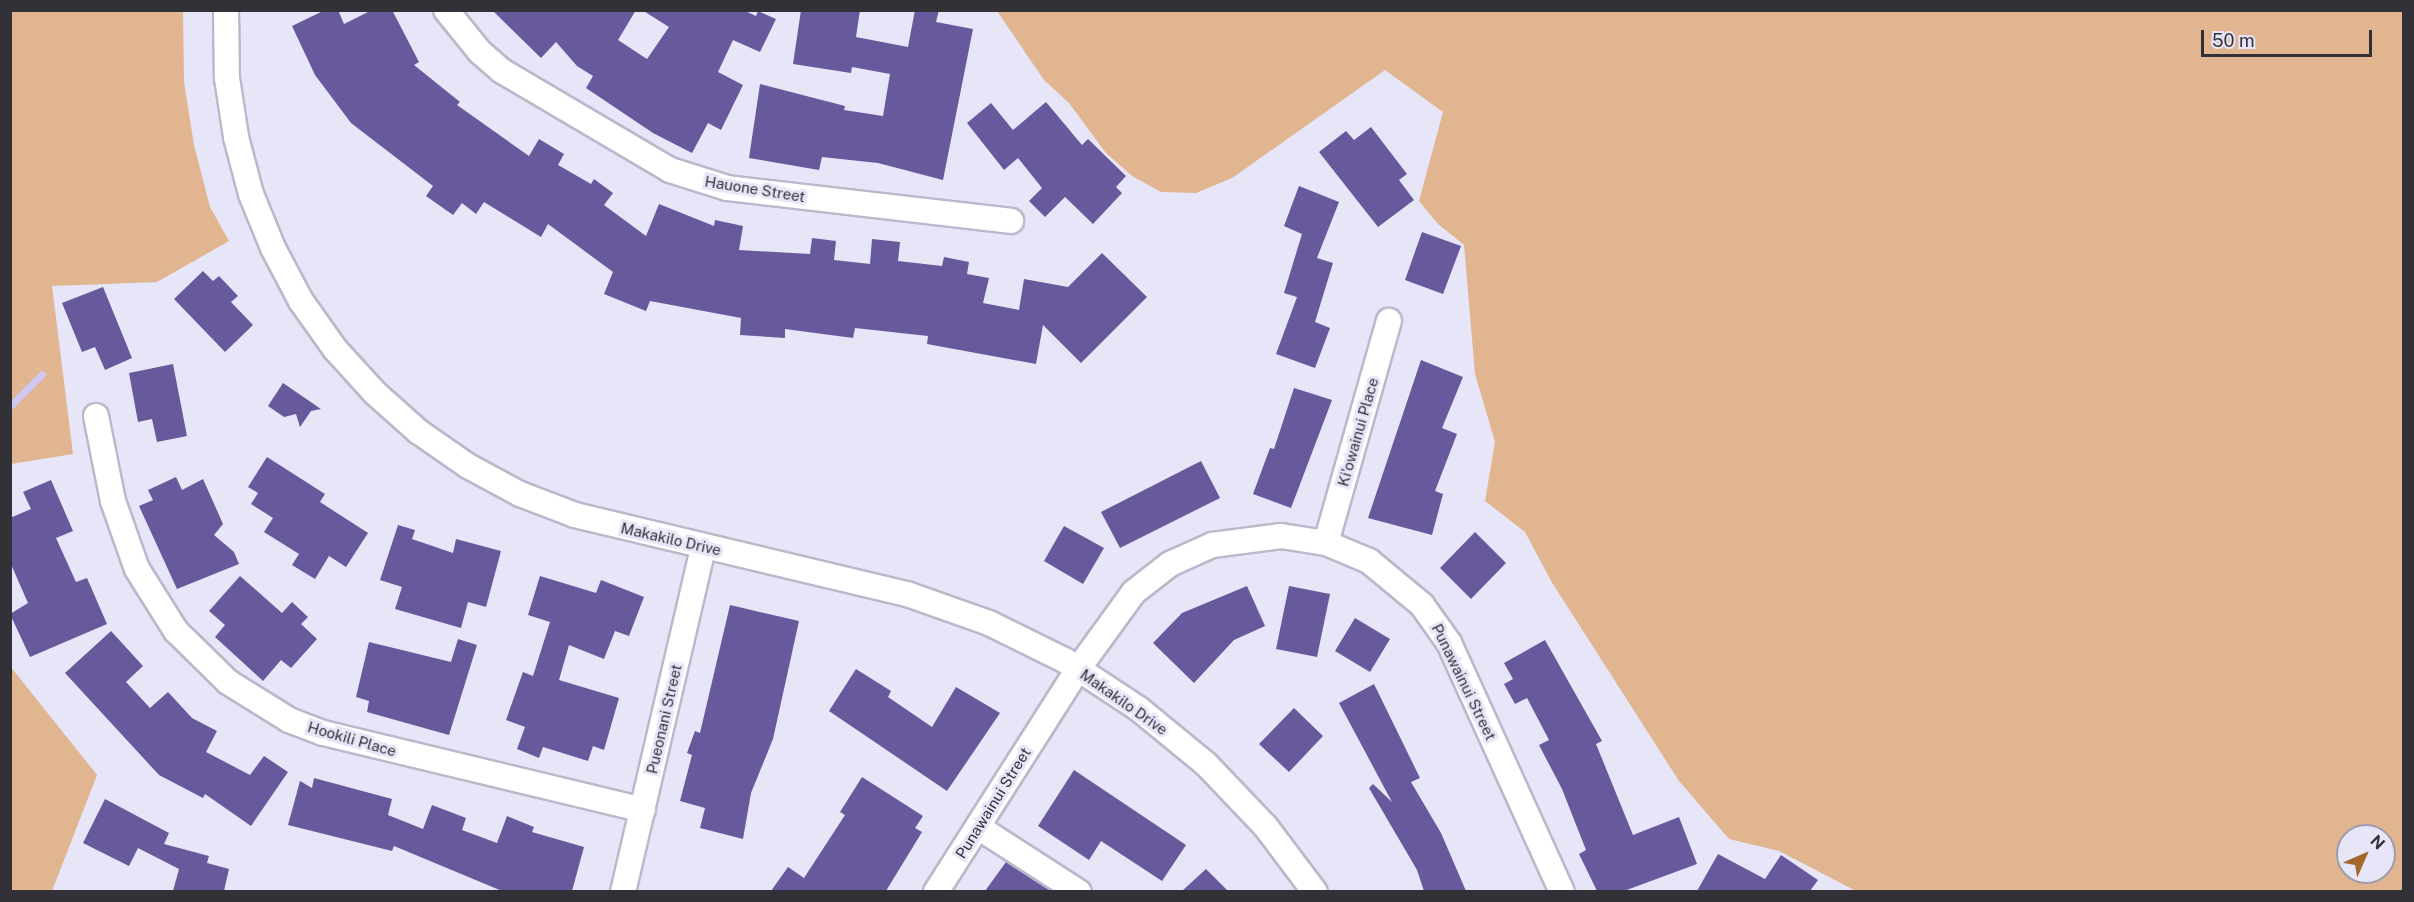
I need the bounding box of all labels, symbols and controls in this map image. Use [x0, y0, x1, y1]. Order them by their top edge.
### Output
scale bar [2204, 18, 2375, 56]
text: 50 m [2212, 30, 2255, 51]
street label: Hauone Street [703, 172, 807, 206]
street label: Ki'owainui Place [1334, 376, 1382, 488]
street label: Makakilo Drive [619, 519, 723, 559]
street label: Punawainui Street [1428, 621, 1500, 743]
street label: Pueonani Street [643, 662, 685, 776]
street label: Makakilo Drive [1077, 665, 1171, 739]
street label: Hookili Place [306, 718, 398, 760]
street label: Punawainui Street [952, 744, 1034, 862]
north arrow [2336, 824, 2396, 884]
text: N [2367, 831, 2389, 853]

